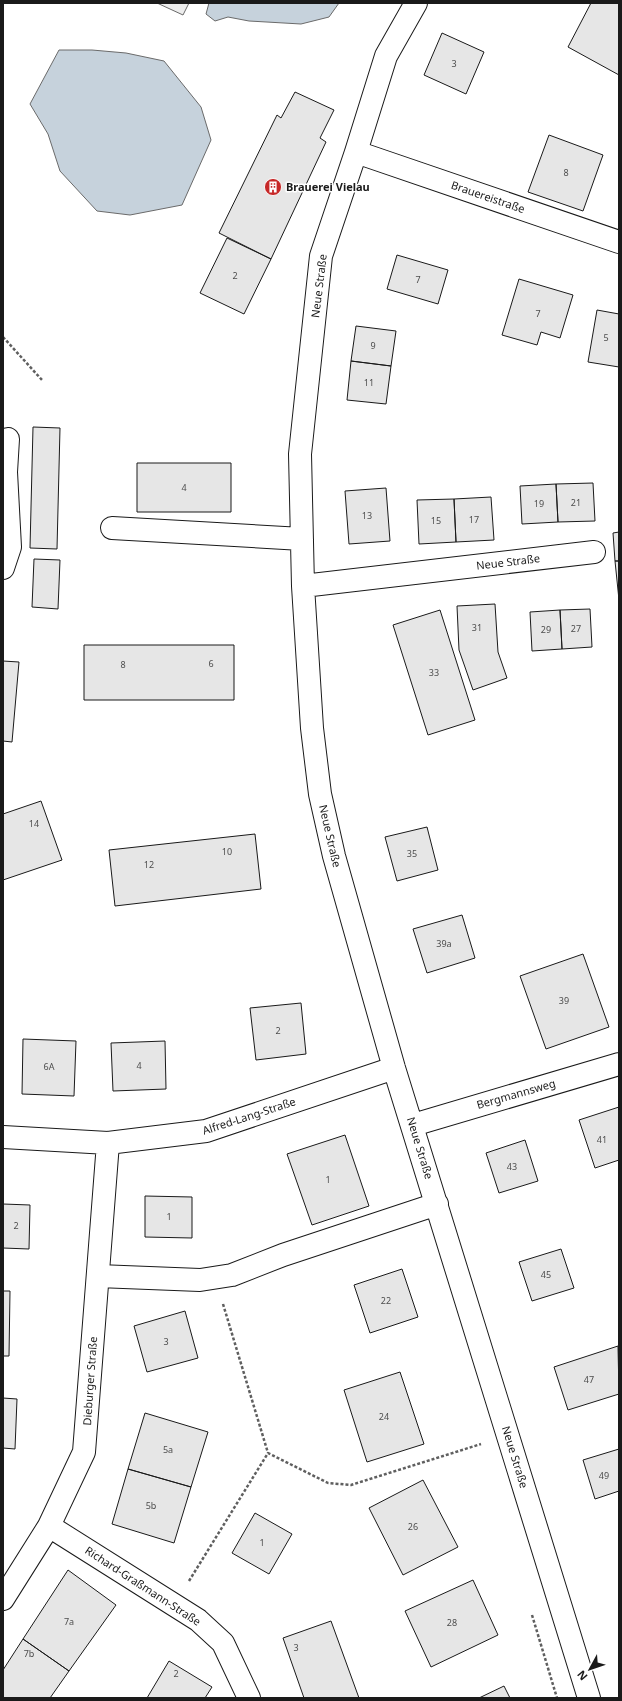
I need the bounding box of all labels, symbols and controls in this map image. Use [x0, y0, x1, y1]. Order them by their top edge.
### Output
house number: 3 [451, 57, 457, 70]
house number: 8 [563, 166, 569, 179]
building icon: Brauerei Vielau [263, 177, 283, 197]
street label: Brauereistraße [449, 177, 527, 216]
place label: Brauerei Vielau [286, 179, 370, 194]
street label: Neue Straße [307, 253, 330, 319]
house number: 2 [232, 269, 238, 282]
house number: 7 [415, 273, 421, 286]
house number: 7 [535, 307, 541, 320]
house number: 5 [603, 331, 609, 344]
house number: 9 [370, 339, 376, 352]
house number: 11 [364, 376, 374, 389]
house number: 4 [181, 481, 187, 494]
house number: 21 [571, 496, 581, 509]
house number: 19 [534, 497, 544, 510]
house number: 13 [362, 509, 372, 522]
house number: 17 [469, 513, 479, 526]
house number: 15 [431, 514, 441, 527]
street label: Neue Straße [475, 550, 541, 573]
house number: 31 [472, 621, 482, 634]
house number: 27 [571, 622, 581, 635]
house number: 29 [541, 623, 551, 636]
house number: 6 [208, 657, 214, 670]
house number: 8 [120, 658, 126, 671]
house number: 33 [429, 666, 439, 679]
street label: Neue Straße [316, 803, 345, 869]
house number: 14 [29, 817, 39, 830]
house number: 10 [222, 845, 232, 858]
house number: 35 [407, 847, 417, 860]
house number: 12 [144, 858, 154, 871]
house number: 39a [436, 937, 452, 950]
house number: 39 [559, 994, 569, 1007]
house number: 2 [275, 1024, 281, 1037]
house number: 4 [136, 1059, 142, 1072]
house number: 6A [44, 1060, 55, 1073]
street label: Bergmannsweg [475, 1075, 557, 1112]
street label: Alfred-Lang-Straße [200, 1093, 297, 1138]
street label: Neue Straße [404, 1115, 437, 1181]
house number: 41 [597, 1133, 607, 1146]
house number: 43 [507, 1160, 517, 1173]
house number: 1 [325, 1173, 331, 1186]
house number: 1 [166, 1210, 172, 1223]
house number: 2 [13, 1219, 19, 1232]
house number: 45 [541, 1268, 551, 1281]
house number: 22 [381, 1294, 391, 1307]
house number: 3 [163, 1335, 169, 1348]
street label: Dieburger Straße [79, 1336, 100, 1426]
house number: 47 [584, 1373, 594, 1386]
house number: 24 [379, 1410, 389, 1423]
street label: Neue Straße [499, 1424, 532, 1490]
house number: 5a [163, 1443, 173, 1456]
house number: 49 [599, 1469, 609, 1482]
house number: 5b [146, 1499, 157, 1512]
house number: 26 [408, 1520, 418, 1533]
house number: 1 [259, 1536, 265, 1549]
street label: Richard-Graßmann-Straße [82, 1542, 204, 1629]
house number: 7a [64, 1615, 74, 1628]
house number: 28 [447, 1616, 457, 1629]
house number: 3 [293, 1641, 299, 1654]
house number: 7b [24, 1647, 35, 1660]
north arrow [570, 1649, 610, 1689]
house number: 2 [173, 1667, 179, 1680]
text: N [573, 1667, 591, 1684]

